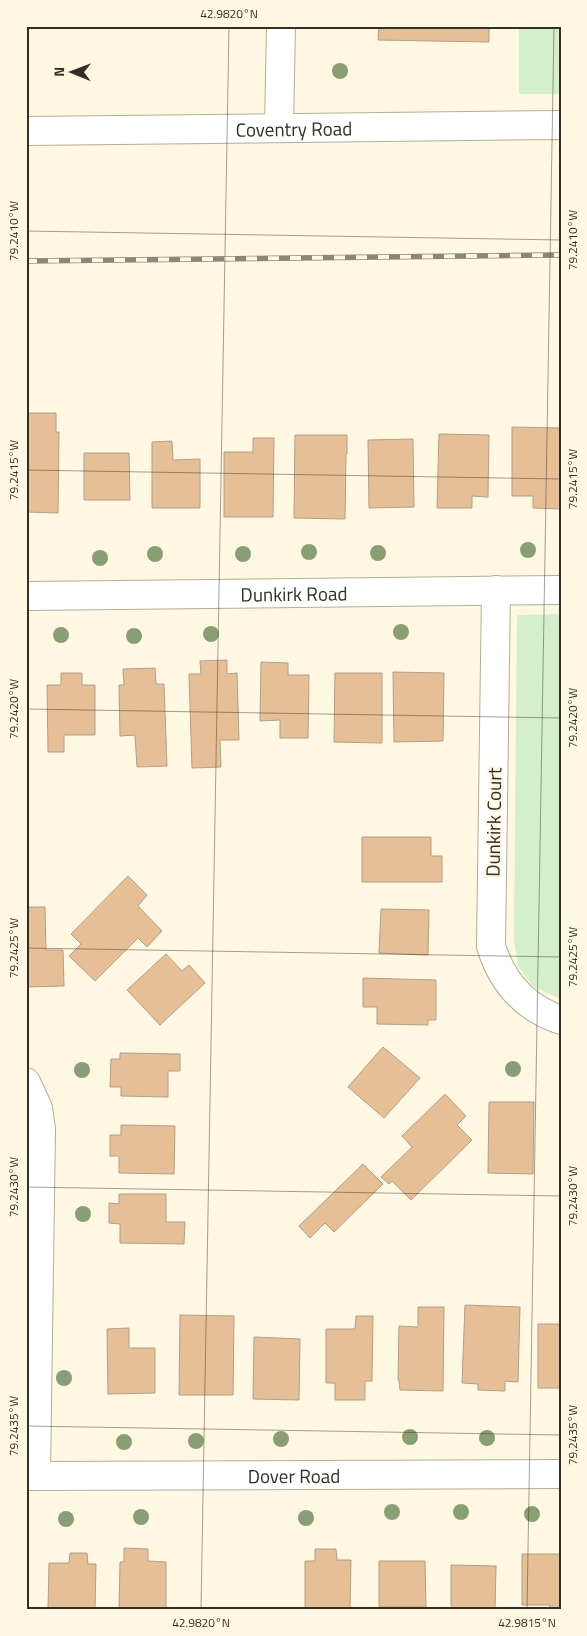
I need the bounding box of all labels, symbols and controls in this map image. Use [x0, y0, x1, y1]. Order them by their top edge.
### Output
text: 42.9820°N [200, 4, 258, 23]
north arrow [48, 48, 98, 98]
text: N [48, 67, 69, 77]
street label: Coventry Road [236, 113, 352, 143]
text: 79.2410°W [4, 201, 23, 261]
text: 79.2410°W [563, 210, 582, 270]
text: 79.2415°W [4, 440, 23, 500]
text: 79.2415°W [563, 449, 582, 509]
street label: Dunkirk Road [240, 578, 348, 608]
text: 79.2420°W [4, 679, 23, 739]
text: 79.2420°W [563, 688, 582, 748]
street label: Dunkirk Court [478, 767, 508, 877]
text: 79.2425°W [4, 918, 23, 978]
text: 79.2425°W [563, 927, 582, 987]
text: 79.2430°W [4, 1157, 23, 1217]
text: 79.2430°W [563, 1166, 582, 1226]
text: 79.2435°W [4, 1396, 23, 1456]
text: 79.2435°W [563, 1405, 582, 1465]
street label: Dover Road [248, 1460, 340, 1490]
text: 42.9820°N [172, 1613, 230, 1632]
text: 42.9815°N [498, 1613, 556, 1632]

